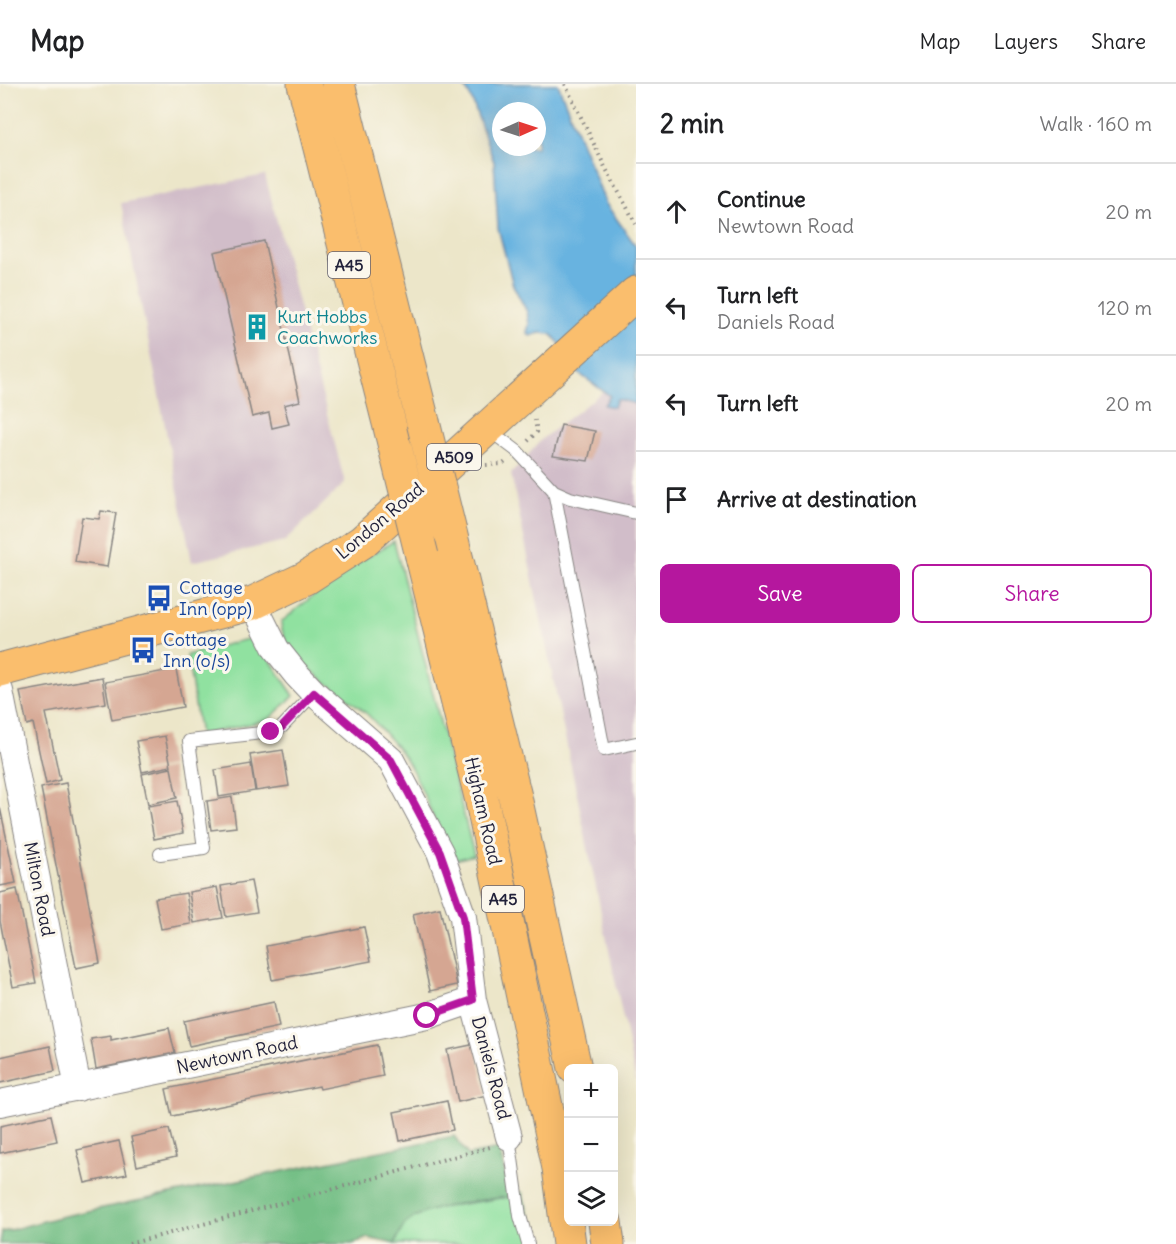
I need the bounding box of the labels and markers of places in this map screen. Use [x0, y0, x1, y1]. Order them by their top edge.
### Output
place label: Kurt Hobbs Coachworks [277, 305, 377, 349]
building icon: Kurt Hobbs Coachworks [242, 312, 272, 342]
place label: Cottage Inn (opp) [179, 576, 252, 620]
bus stop icon: Cottage Inn (opp) [144, 583, 174, 613]
place label: Cottage Inn (o/s) [163, 628, 230, 672]
bus stop icon: Cottage Inn (o/s) [128, 635, 158, 665]

